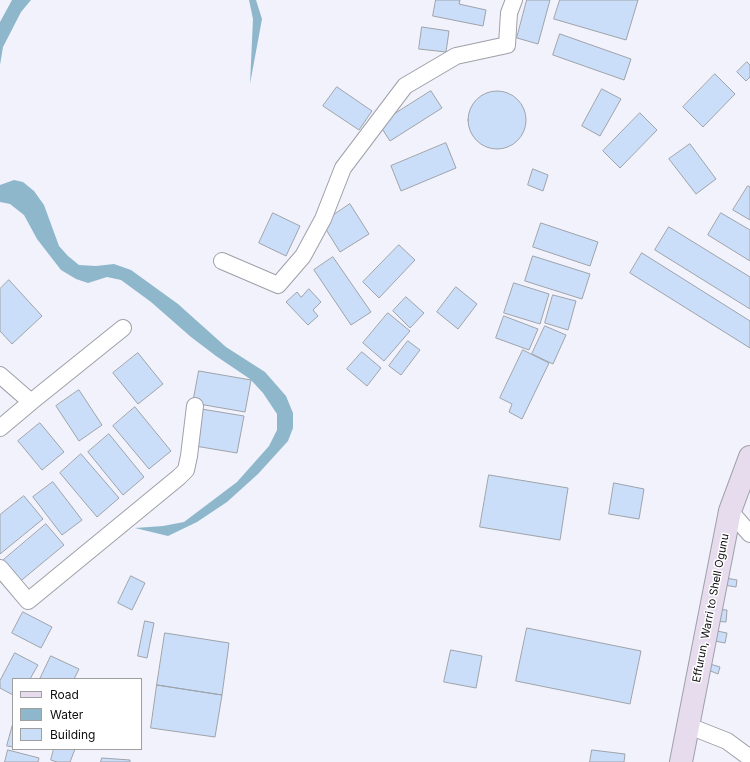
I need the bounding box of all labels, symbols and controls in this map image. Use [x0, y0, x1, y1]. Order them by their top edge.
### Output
street label: Effurun, Warri to Shell Ogunu [690, 532, 732, 684]
legend [12, 678, 142, 750]
text: Road [50, 687, 79, 702]
text: Water [50, 707, 83, 722]
text: Building [50, 727, 95, 742]

